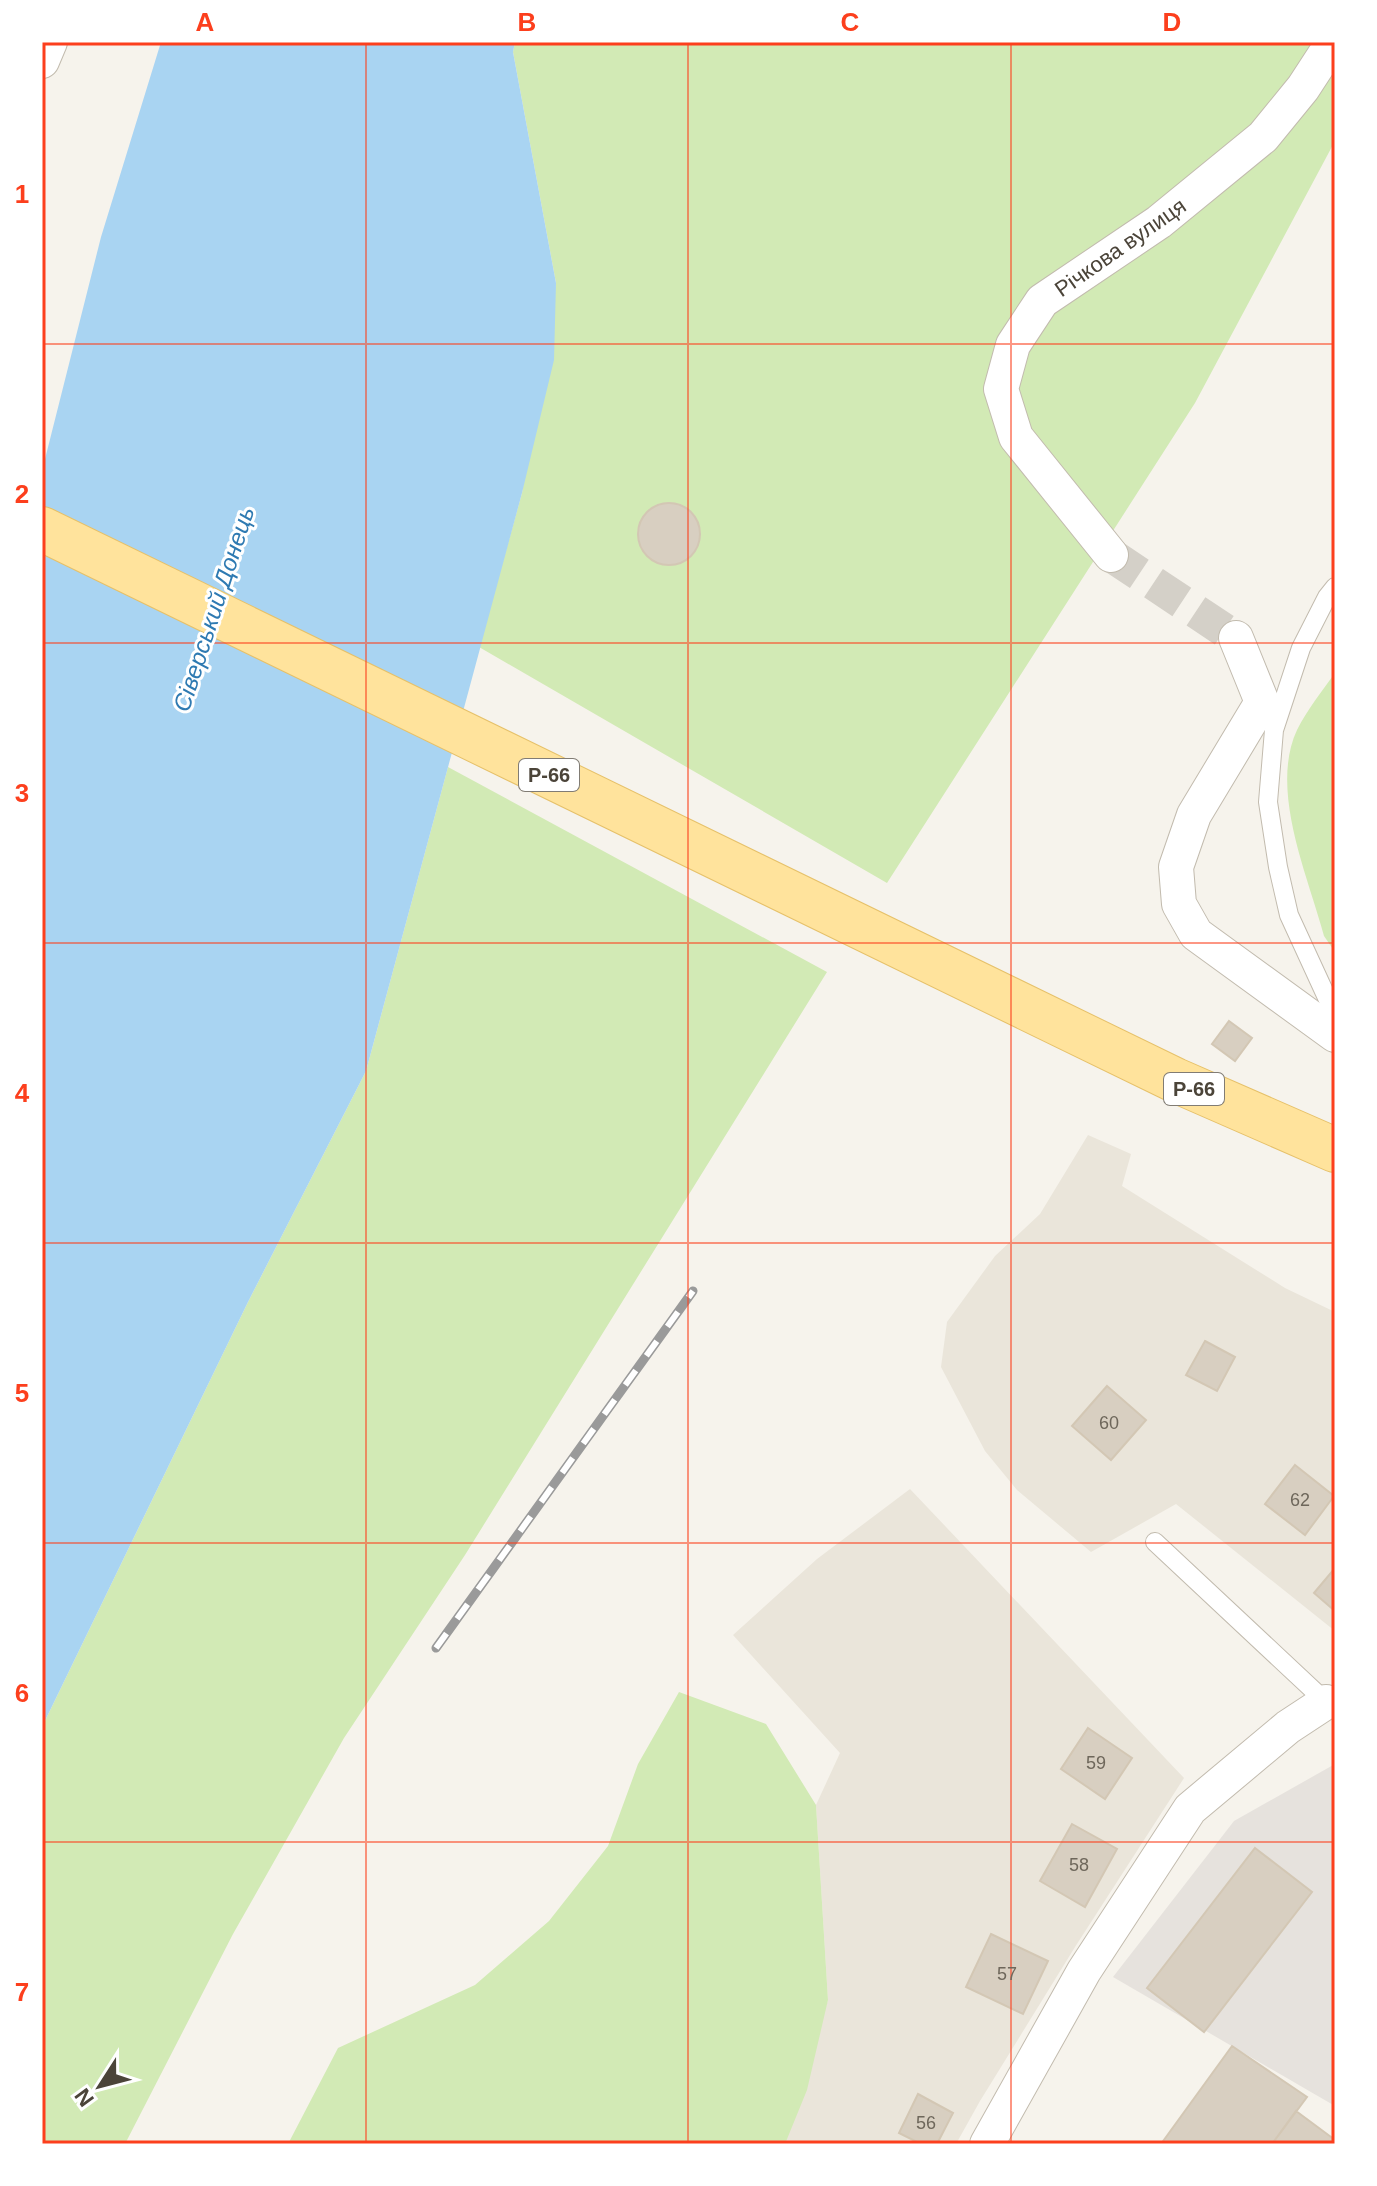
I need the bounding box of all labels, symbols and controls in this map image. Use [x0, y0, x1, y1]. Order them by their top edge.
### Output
text: A [196, 7, 215, 37]
text: B [518, 7, 536, 37]
text: C [841, 7, 860, 37]
text: D [1163, 7, 1181, 37]
text: 1 [15, 179, 29, 209]
street label: Річкова вулиця [1050, 193, 1191, 302]
text: 2 [15, 479, 29, 509]
water label: Сіверський Донець [168, 503, 259, 715]
road number: Р-66 [519, 759, 579, 791]
text: 3 [15, 778, 29, 808]
road number: Р-66 [1164, 1073, 1224, 1105]
text: 4 [15, 1078, 30, 1108]
text: 5 [15, 1378, 29, 1408]
house number: 60 [1099, 1413, 1119, 1433]
house number: 62 [1290, 1490, 1310, 1510]
text: 6 [15, 1678, 29, 1708]
house number: 59 [1086, 1753, 1106, 1773]
house number: 58 [1069, 1855, 1089, 1875]
house number: 57 [997, 1964, 1017, 1984]
text: 7 [15, 1977, 29, 2007]
north arrow [60, 2046, 140, 2126]
text: N [69, 2084, 99, 2111]
house number: 56 [916, 2113, 936, 2133]

